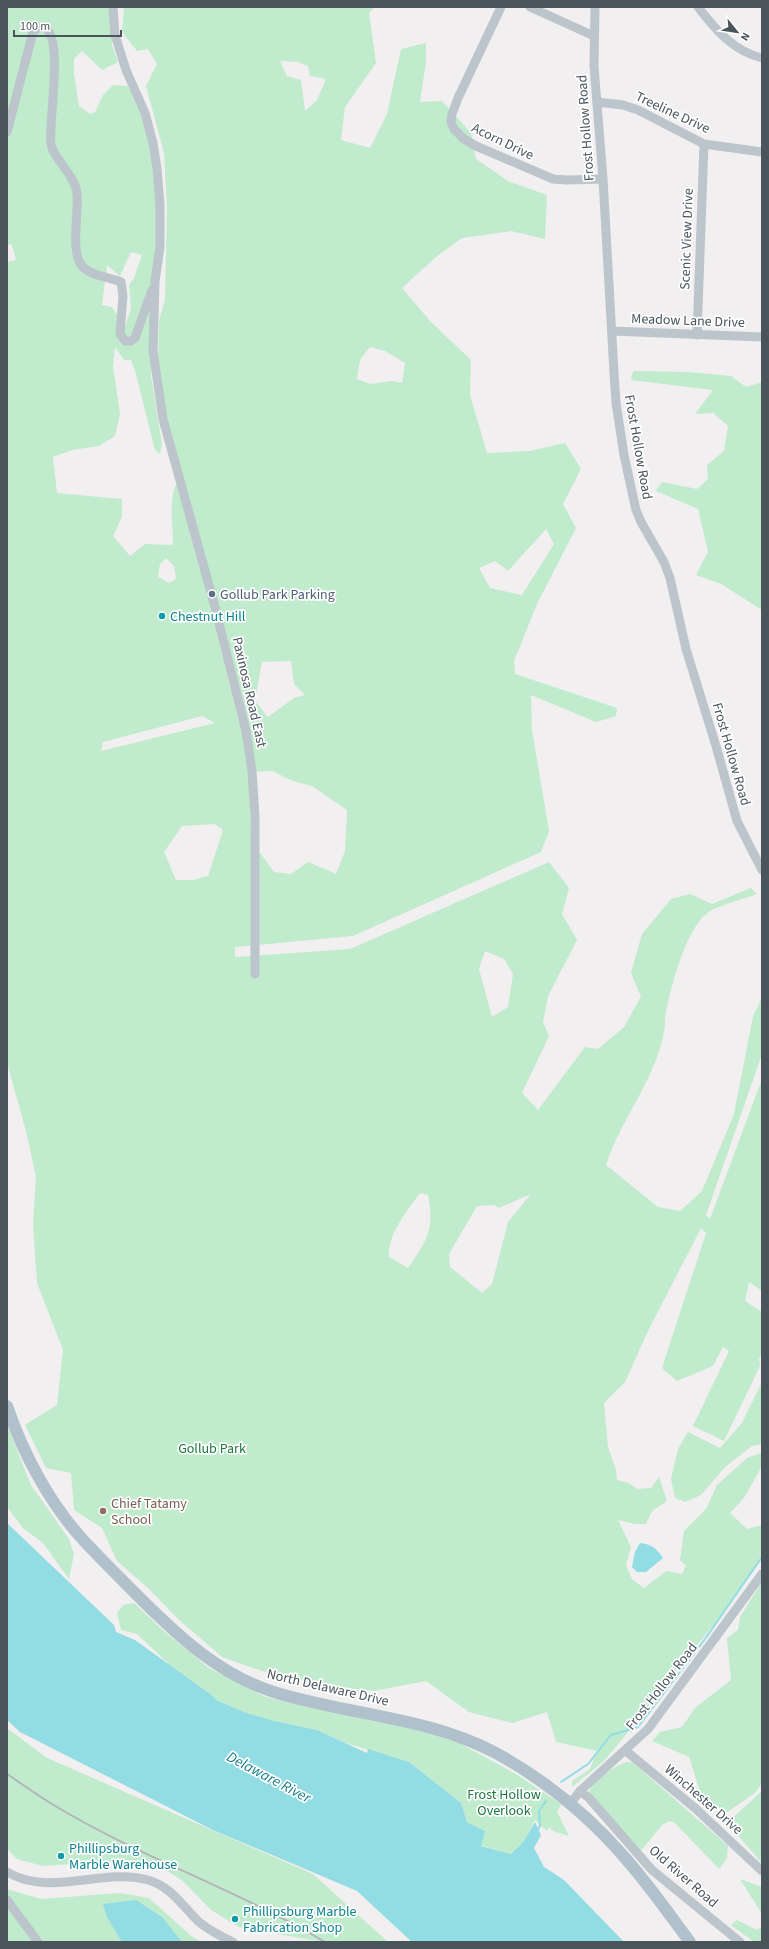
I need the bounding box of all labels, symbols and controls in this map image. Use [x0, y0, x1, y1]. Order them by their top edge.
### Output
scale bar [14, 12, 121, 38]
north arrow [717, 12, 757, 52]
text: 100 m [20, 18, 50, 35]
text: N [737, 30, 754, 44]
street label: Frost Hollow Road [572, 74, 600, 182]
street label: Treeline Drive [632, 87, 713, 139]
street label: Acorn Drive [468, 118, 537, 166]
street label: Scenic View Drive [675, 188, 699, 290]
street label: Meadow Lane Drive [631, 309, 745, 333]
street label: Frost Hollow Road [619, 393, 657, 501]
place label: Gollub Park Parking [220, 585, 335, 605]
marker: Gollub Park Parking [207, 589, 217, 599]
place label: Chestnut Hill [170, 607, 246, 627]
marker: Chestnut Hill [157, 611, 167, 621]
street label: Paxinosa Road East [227, 635, 271, 750]
street label: Frost Hollow Road [707, 700, 755, 808]
park label: Gollub Park [178, 1439, 246, 1459]
place label: Chief Tatamy School [111, 1494, 187, 1530]
marker: Chief Tatamy School [98, 1506, 108, 1516]
street label: Frost Hollow Road [621, 1639, 702, 1735]
street label: North Delaware Drive [265, 1664, 391, 1712]
water label: Delaware River [223, 1746, 315, 1809]
street label: Winchester Drive [660, 1760, 747, 1840]
park label: Frost Hollow Overlook [467, 1785, 541, 1821]
place label: Phillipsburg Marble Warehouse [69, 1839, 177, 1875]
street label: Old River Road [644, 1841, 722, 1913]
marker: Phillipsburg Marble Warehouse [56, 1851, 66, 1861]
place label: Phillipsburg Marble Fabrication Shop [243, 1902, 357, 1938]
marker: Phillipsburg Marble Fabrication Shop [230, 1914, 240, 1924]

